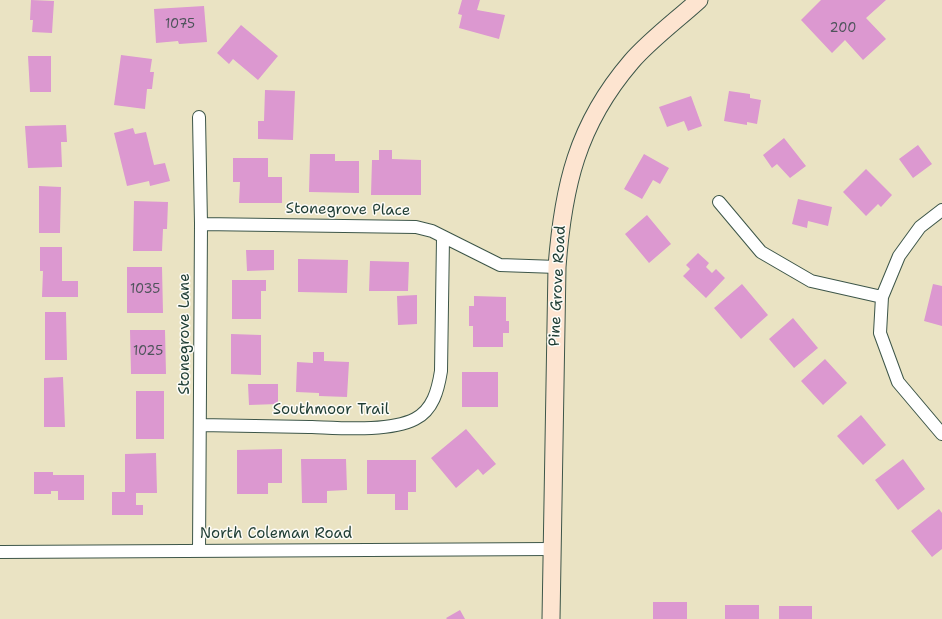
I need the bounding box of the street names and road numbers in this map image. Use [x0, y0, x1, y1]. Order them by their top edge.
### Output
street label: Stonegrove Place [286, 200, 410, 220]
street label: Pine Grove Road [546, 225, 570, 347]
street label: Stonegrove Lane [176, 273, 194, 395]
street label: Southmoor Trail [273, 401, 389, 419]
street label: North Coleman Road [200, 525, 352, 543]

